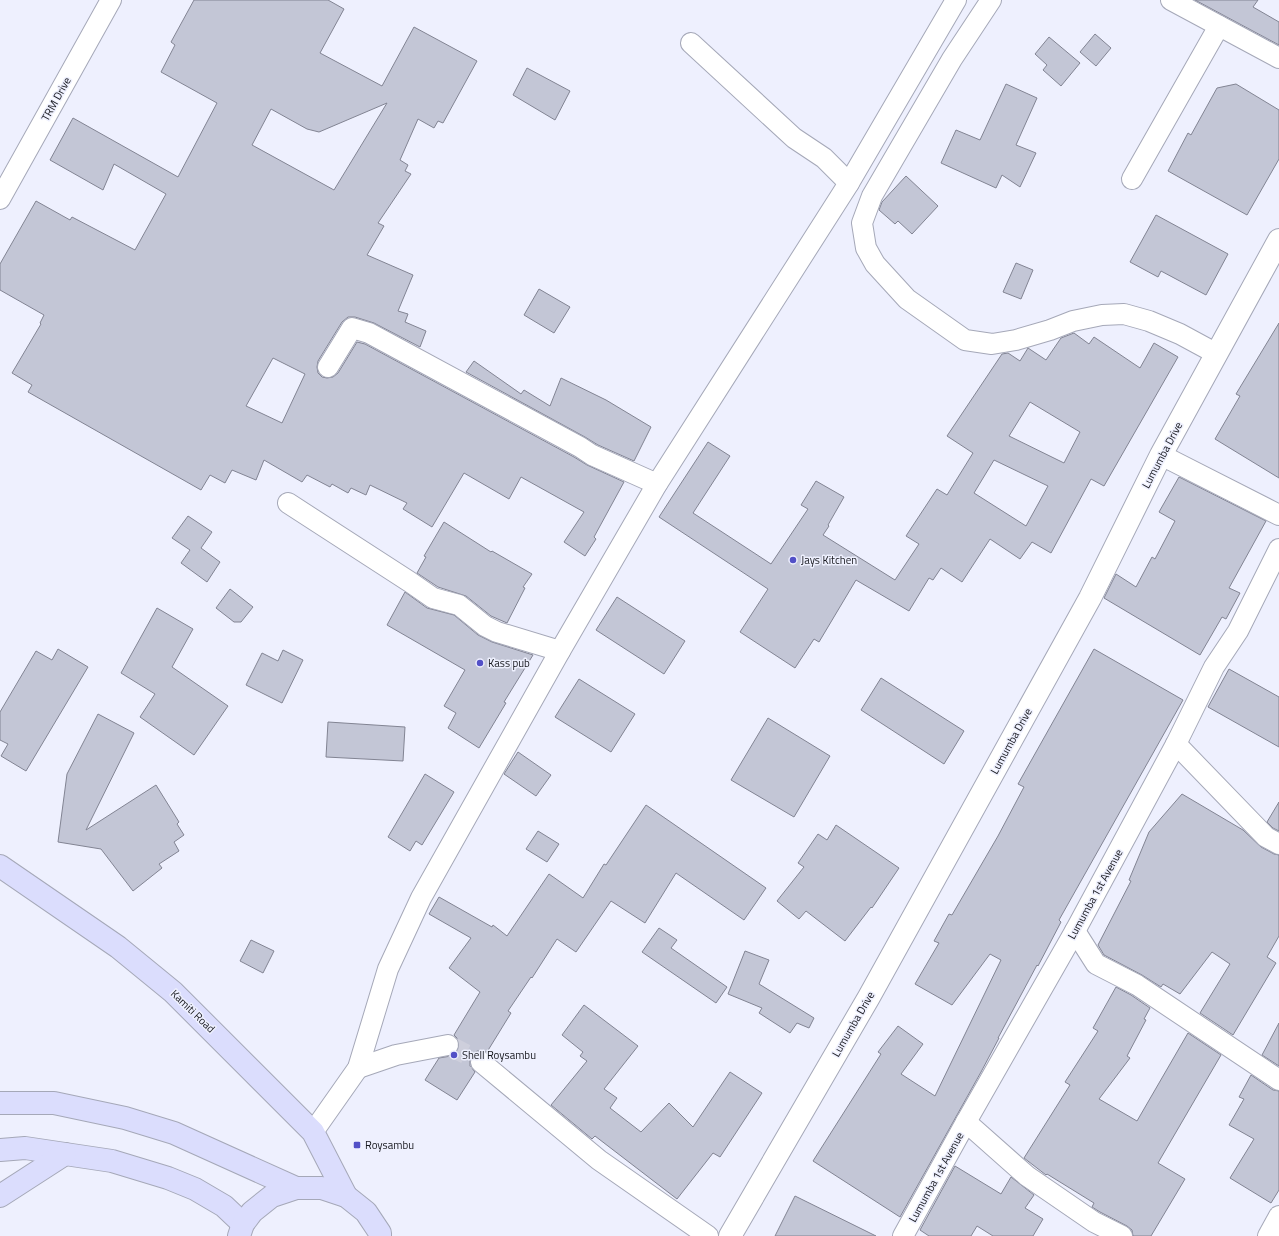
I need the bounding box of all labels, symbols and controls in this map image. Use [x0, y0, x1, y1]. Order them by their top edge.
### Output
street label: TRM Drive [37, 74, 75, 124]
street label: Lumumba Drive [1138, 419, 1186, 491]
place label: Jays Kitchen [801, 552, 857, 568]
marker: Jays Kitchen [788, 555, 798, 565]
place label: Kass pub [488, 655, 530, 671]
marker: Kass pub [475, 658, 485, 668]
street label: Lumumba Drive [986, 705, 1036, 777]
street label: Lumumba 1st Avenue [1064, 846, 1127, 942]
street label: Kamiti Road [167, 986, 219, 1036]
street label: Lumumba Drive [828, 988, 878, 1060]
place label: Shell Roysambu [462, 1047, 536, 1063]
marker: Shell Roysambu [449, 1050, 459, 1060]
street label: Lumumba 1st Avenue [905, 1129, 968, 1225]
place label: Roysambu [365, 1137, 414, 1153]
marker: Roysambu [352, 1140, 362, 1150]

